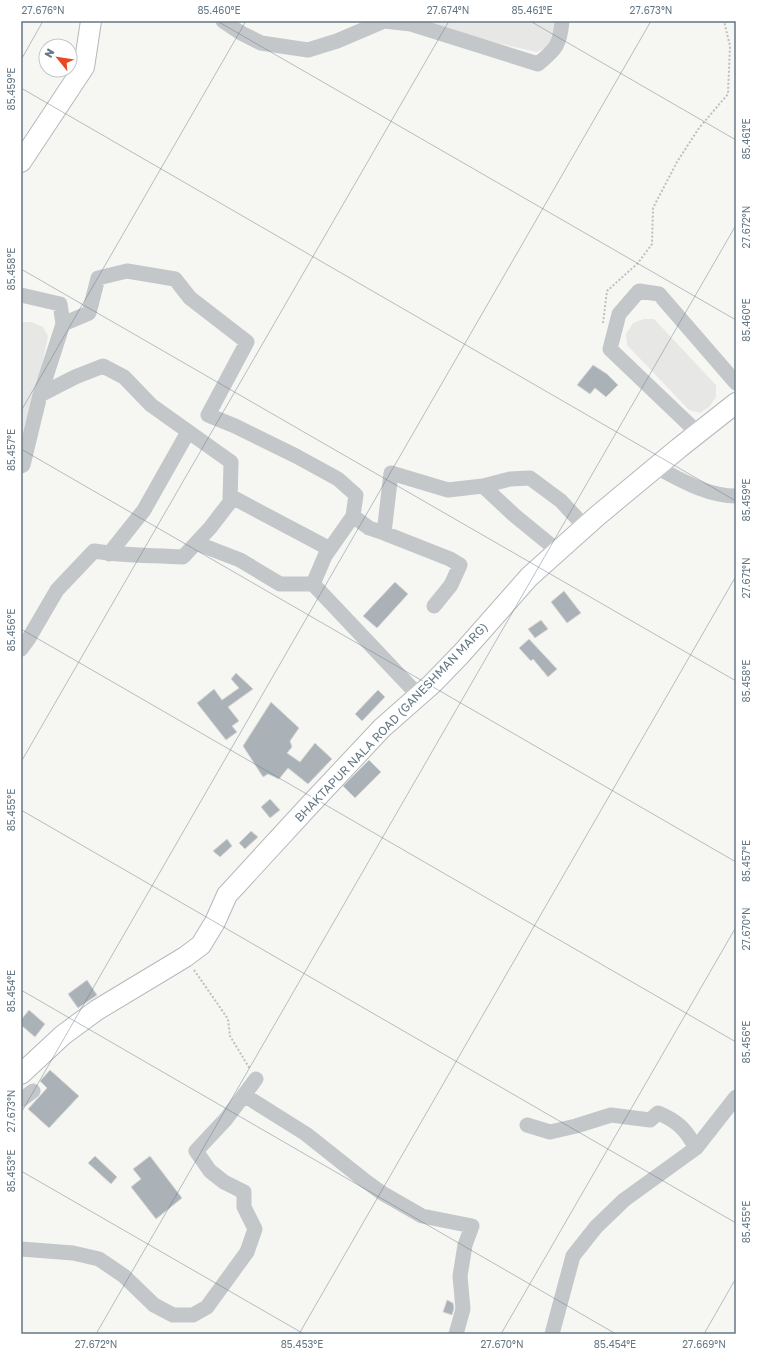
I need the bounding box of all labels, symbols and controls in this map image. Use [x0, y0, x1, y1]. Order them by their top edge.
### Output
text: 27.676°N [22, 4, 65, 16]
text: 85.460°E [197, 4, 241, 16]
text: 27.674°N [427, 4, 469, 16]
text: 85.461°E [511, 4, 553, 16]
text: 27.673°N [630, 4, 672, 16]
north arrow [38, 38, 78, 78]
text: N [41, 46, 57, 60]
text: 85.459°E [5, 68, 17, 110]
text: 85.461°E [740, 118, 752, 160]
text: 27.672°N [740, 206, 752, 248]
text: 85.458°E [5, 248, 17, 290]
text: 85.460°E [740, 298, 752, 342]
text: 85.457°E [5, 429, 17, 471]
text: 85.459°E [740, 479, 752, 521]
text: 27.671°N [740, 558, 752, 599]
text: 85.456°E [5, 609, 17, 651]
street label: BHAKTAPUR NALA ROAD (GANESHMAN MARG) [291, 619, 491, 825]
text: 85.458°E [740, 660, 752, 702]
text: 85.455°E [5, 789, 17, 831]
text: 85.457°E [740, 840, 752, 882]
text: 27.670°N [740, 907, 752, 951]
text: 85.454°E [5, 970, 17, 1012]
text: 85.456°E [740, 1021, 752, 1063]
text: 27.673°N [5, 1090, 17, 1132]
text: 85.453°E [5, 1150, 17, 1192]
text: 85.455°E [740, 1201, 752, 1243]
text: 27.672°N [75, 1338, 117, 1350]
text: 85.453°E [281, 1338, 323, 1350]
text: 27.670°N [480, 1338, 524, 1350]
text: 85.454°E [594, 1338, 636, 1350]
text: 27.669°N [682, 1338, 726, 1350]

